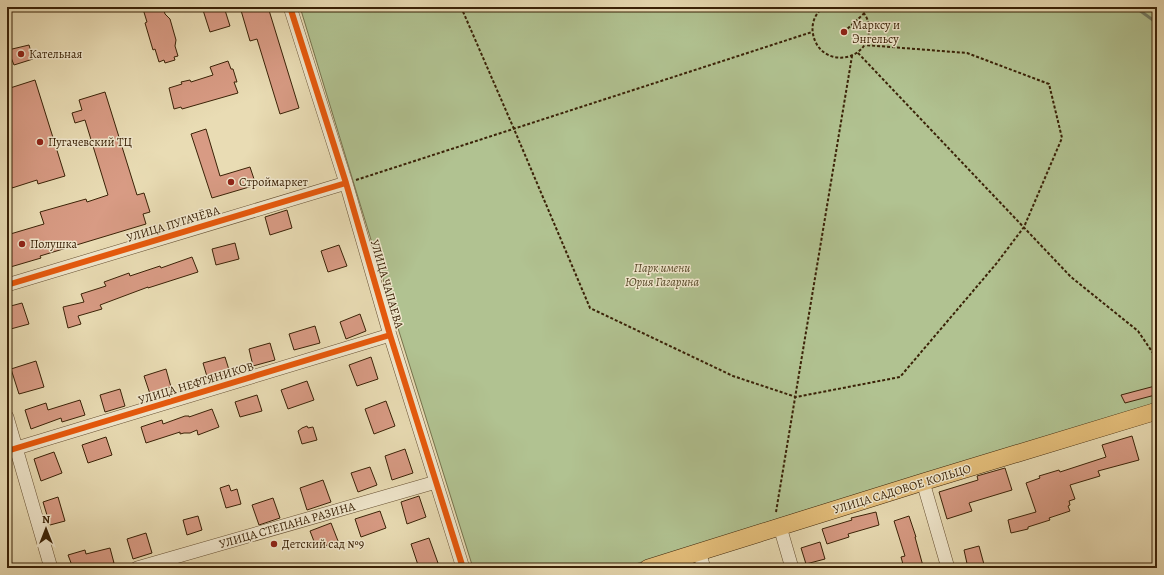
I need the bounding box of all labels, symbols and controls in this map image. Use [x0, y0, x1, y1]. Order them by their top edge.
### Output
place label: Марксу и Энгельсу [852, 17, 900, 47]
marker: Марксу и Энгельсу [839, 27, 849, 37]
place label: Кательная [29, 46, 83, 62]
marker: Кательная [16, 49, 26, 59]
place label: Пугачевский ТЦ [48, 134, 132, 150]
marker: Пугачевский ТЦ [35, 137, 45, 147]
place label: Строймаркет [239, 174, 309, 190]
marker: Строймаркет [226, 177, 236, 187]
street label: УЛИЦА ПУГАЧЁВА [124, 202, 222, 246]
place label: Полушка [30, 236, 78, 252]
street label: УЛИЦА ЧАПАЕВА [367, 238, 408, 331]
marker: Полушка [17, 239, 27, 249]
park label: Парк имени Юрия Гагарина [625, 260, 699, 290]
street label: УЛИЦА НЕФТЯНИКОВ [136, 358, 256, 408]
street label: УЛИЦА САДОВОЕ КОЛЬЦО [831, 460, 973, 518]
street label: УЛИЦА СТЕПАНА РАЗИНА [217, 498, 358, 552]
north arrow [26, 509, 66, 549]
text: N [42, 512, 50, 527]
place label: Детский сад №9 [282, 536, 364, 552]
marker: Детский сад №9 [269, 539, 279, 549]

